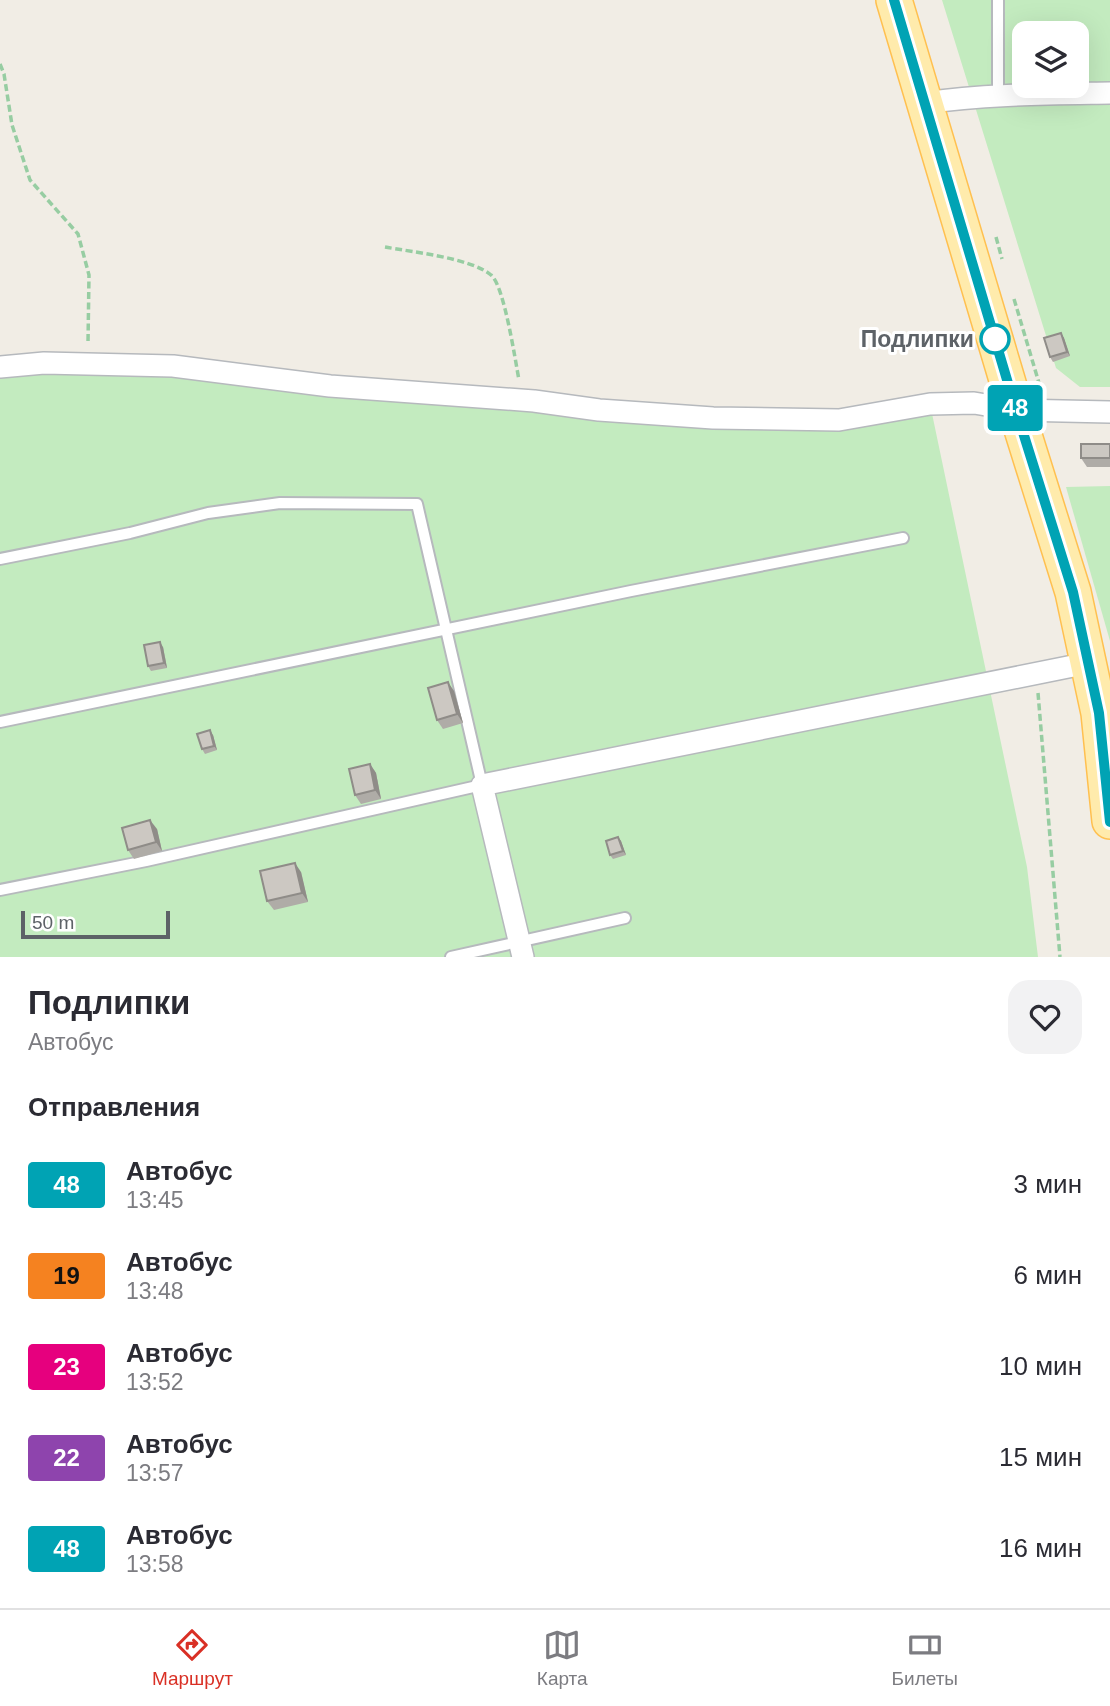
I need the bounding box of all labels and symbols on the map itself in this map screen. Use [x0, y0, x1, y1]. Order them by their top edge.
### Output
marker: Подлипки [980, 324, 1010, 354]
place label: Подлипки [861, 326, 974, 352]
line badge: 48 [984, 385, 1046, 431]
scale bar [21, 908, 170, 940]

